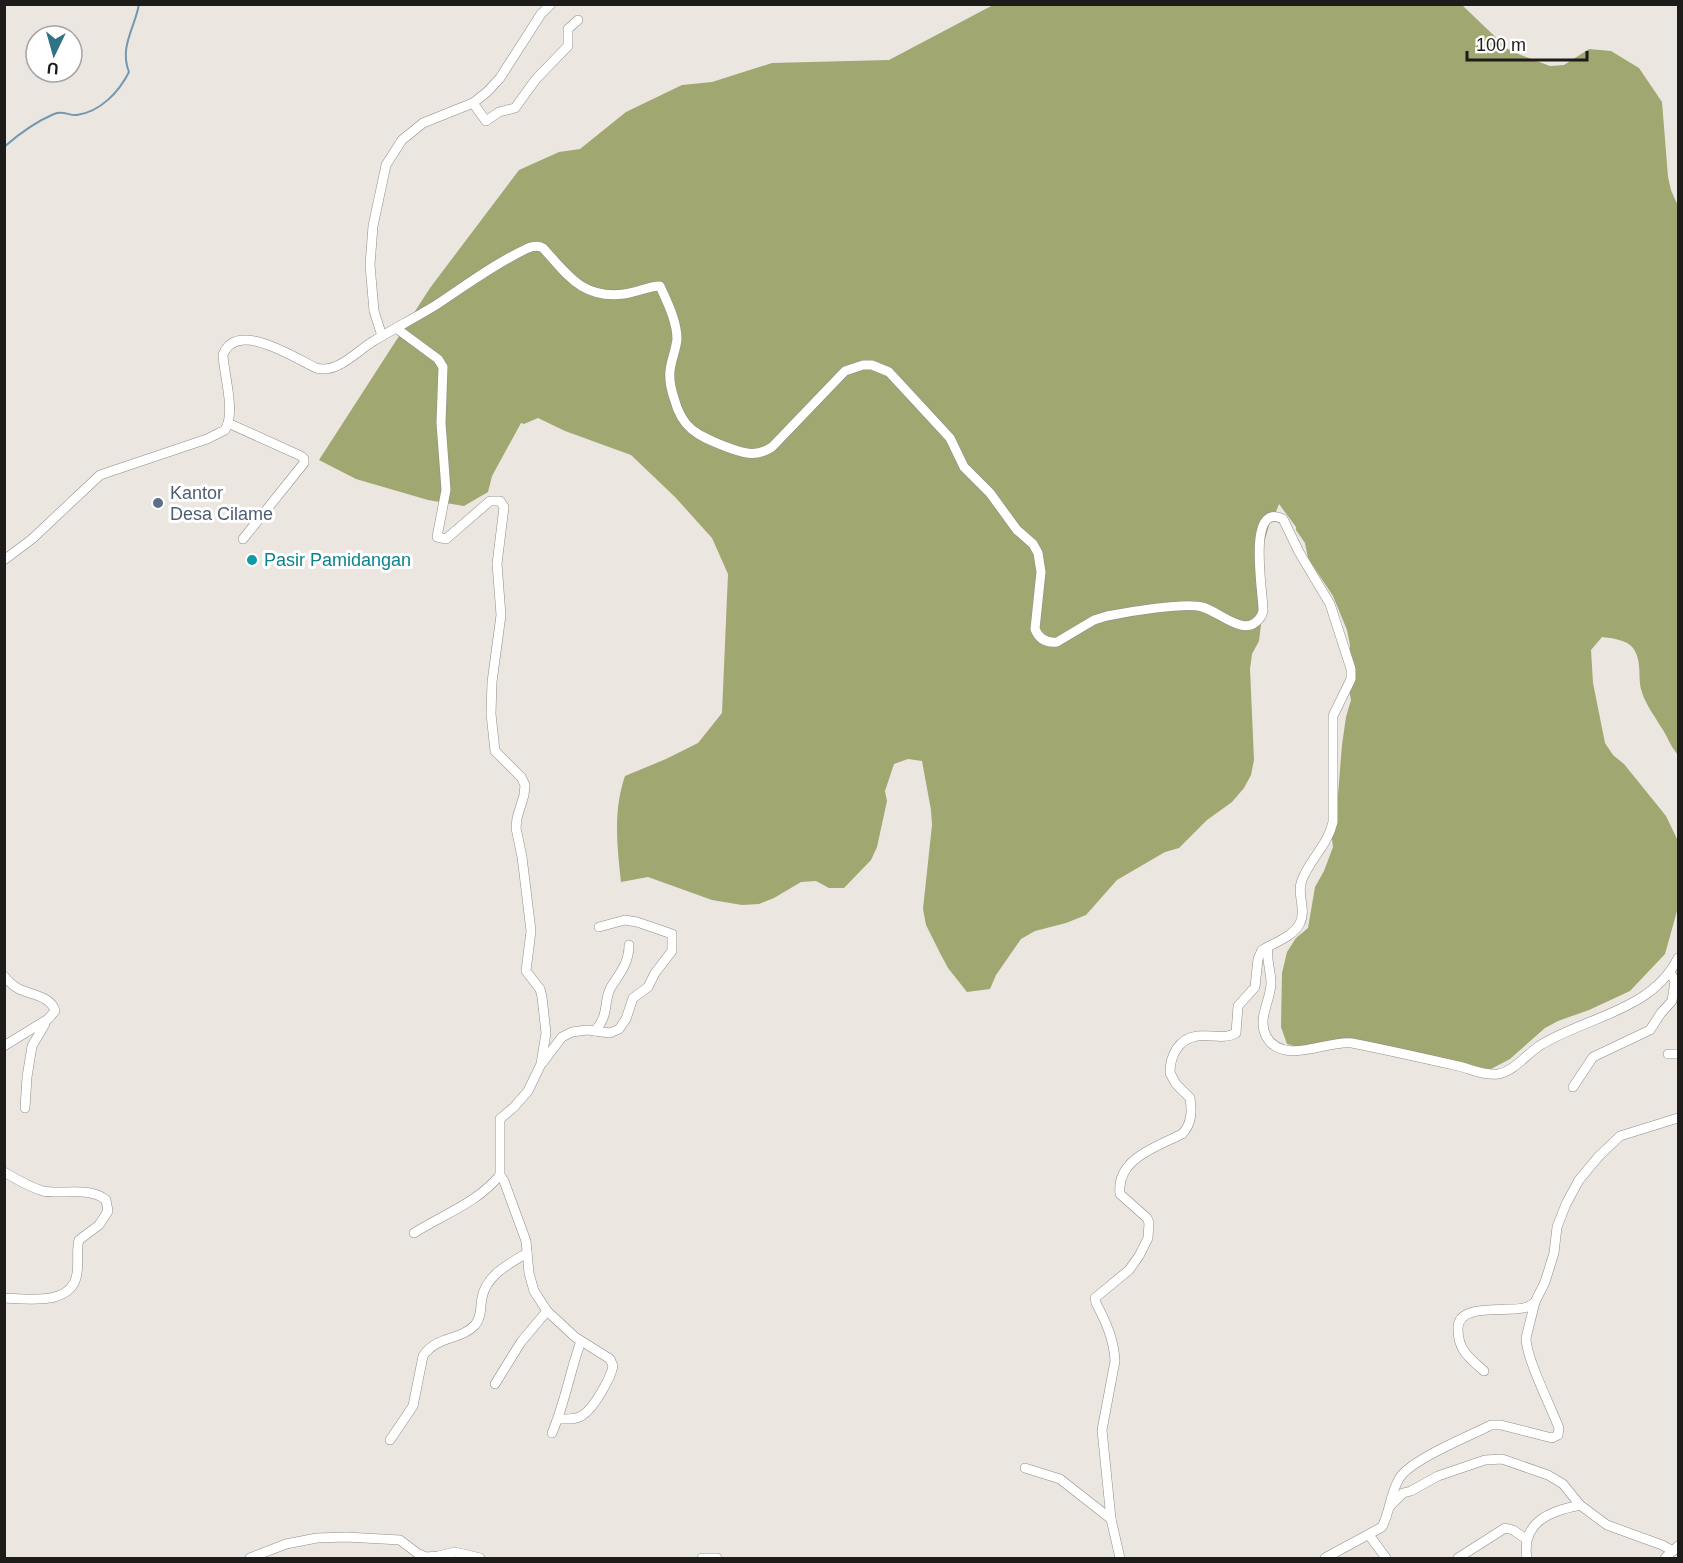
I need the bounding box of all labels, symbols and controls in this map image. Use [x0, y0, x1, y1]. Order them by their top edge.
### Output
north arrow [24, 24, 84, 84]
scale bar [1467, 24, 1587, 62]
text: 100 m [1476, 35, 1526, 55]
text: U [46, 59, 59, 77]
place label: Kantor Desa Cilame [170, 483, 273, 524]
marker: Kantor Desa Cilame [151, 496, 165, 510]
place label: Pasir Pamidangan [264, 550, 411, 570]
marker: Pasir Pamidangan [245, 553, 259, 567]

